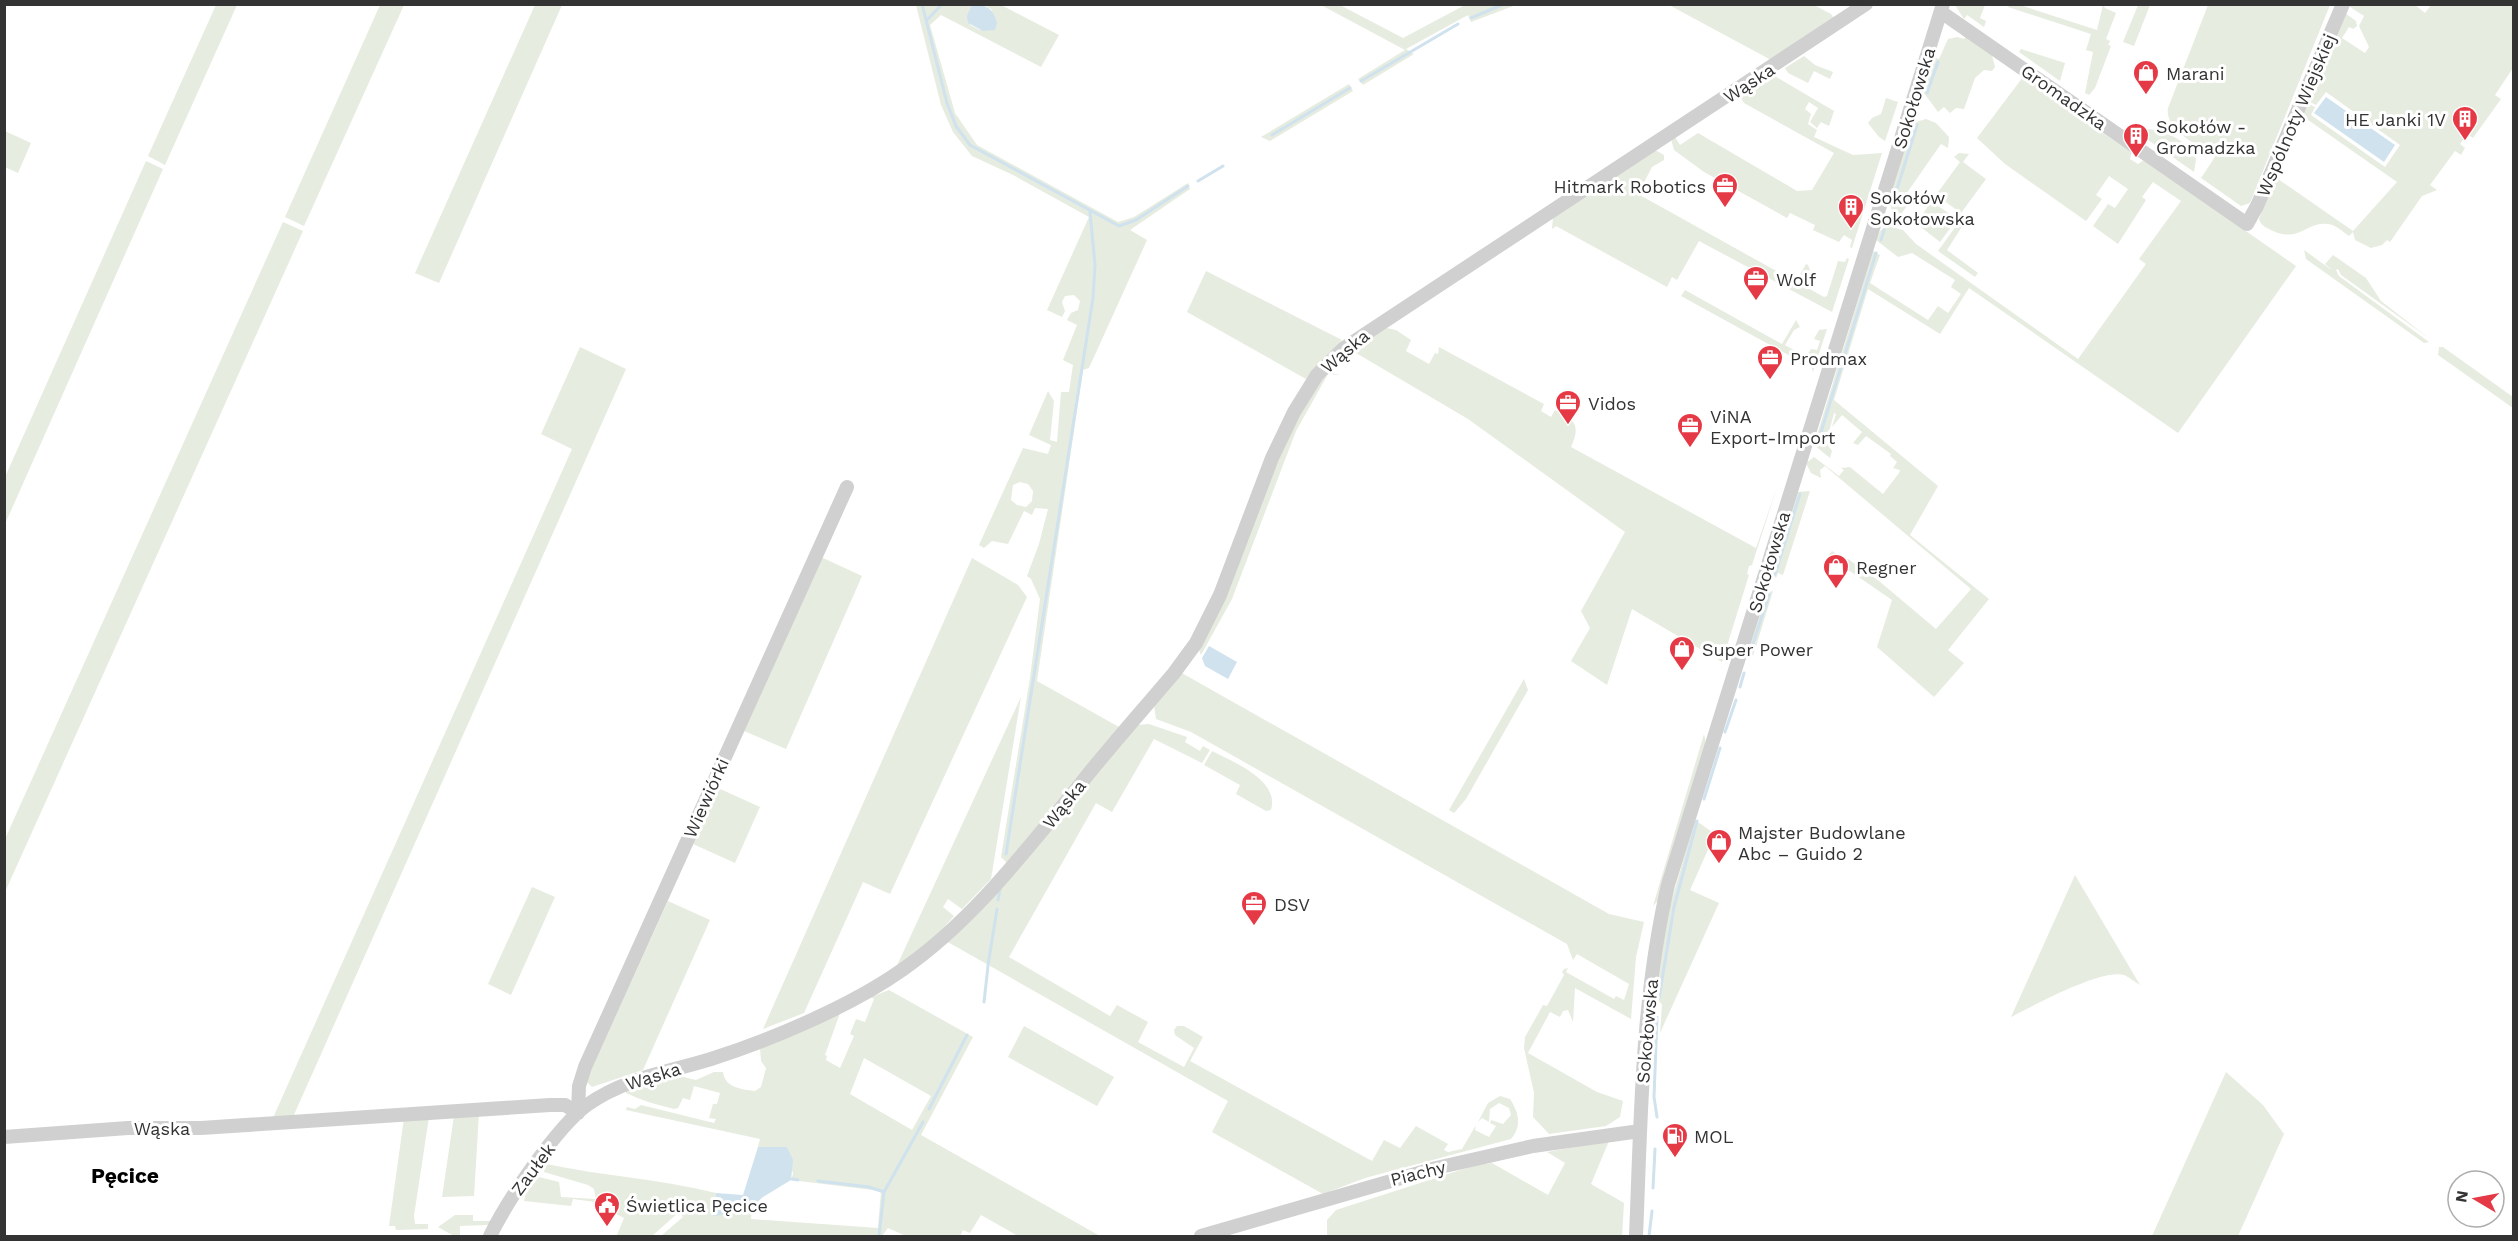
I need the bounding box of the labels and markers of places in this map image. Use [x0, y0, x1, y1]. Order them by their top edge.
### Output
shop icon: Marani [2131, 58, 2161, 96]
place label: Marani [2166, 63, 2225, 84]
building icon: HE Janki 1V [2450, 104, 2480, 142]
place label: HE Janki 1V [2345, 109, 2446, 130]
place label: Sokołów - Gromadzka [2156, 116, 2255, 158]
building icon: Sokołów - Gromadzka [2121, 121, 2151, 159]
office icon: Hitmark Robotics [1710, 171, 1740, 209]
place label: Hitmark Robotics [1554, 176, 1706, 197]
place label: Sokołów Sokołowska [1870, 187, 1975, 229]
building icon: Sokołów Sokołowska [1836, 192, 1866, 230]
office icon: Wolf [1741, 264, 1771, 302]
place label: Wolf [1776, 269, 1816, 290]
office icon: Prodmax [1755, 343, 1785, 381]
place label: Prodmax [1790, 348, 1867, 369]
office icon: Vidos [1553, 388, 1583, 426]
place label: Vidos [1588, 393, 1636, 414]
place label: ViNA Export-Import [1710, 406, 1836, 448]
office icon: ViNA Export-Import [1675, 411, 1705, 449]
shop icon: Regner [1821, 552, 1851, 590]
place label: Regner [1856, 557, 1917, 578]
shop icon: Super Power [1667, 634, 1697, 672]
place label: Super Power [1702, 639, 1813, 660]
place label: Majster Budowlane Abc – Guido 2 [1738, 822, 1906, 864]
shop icon: Majster Budowlane Abc – Guido 2 [1704, 827, 1734, 865]
office icon: DSV [1239, 889, 1269, 927]
place label: DSV [1274, 894, 1310, 915]
fuel station icon: MOL [1660, 1121, 1690, 1159]
place label: MOL [1694, 1126, 1734, 1147]
public building icon: Świetlica Pęcice [592, 1190, 622, 1228]
place label: Świetlica Pęcice [626, 1195, 768, 1216]

